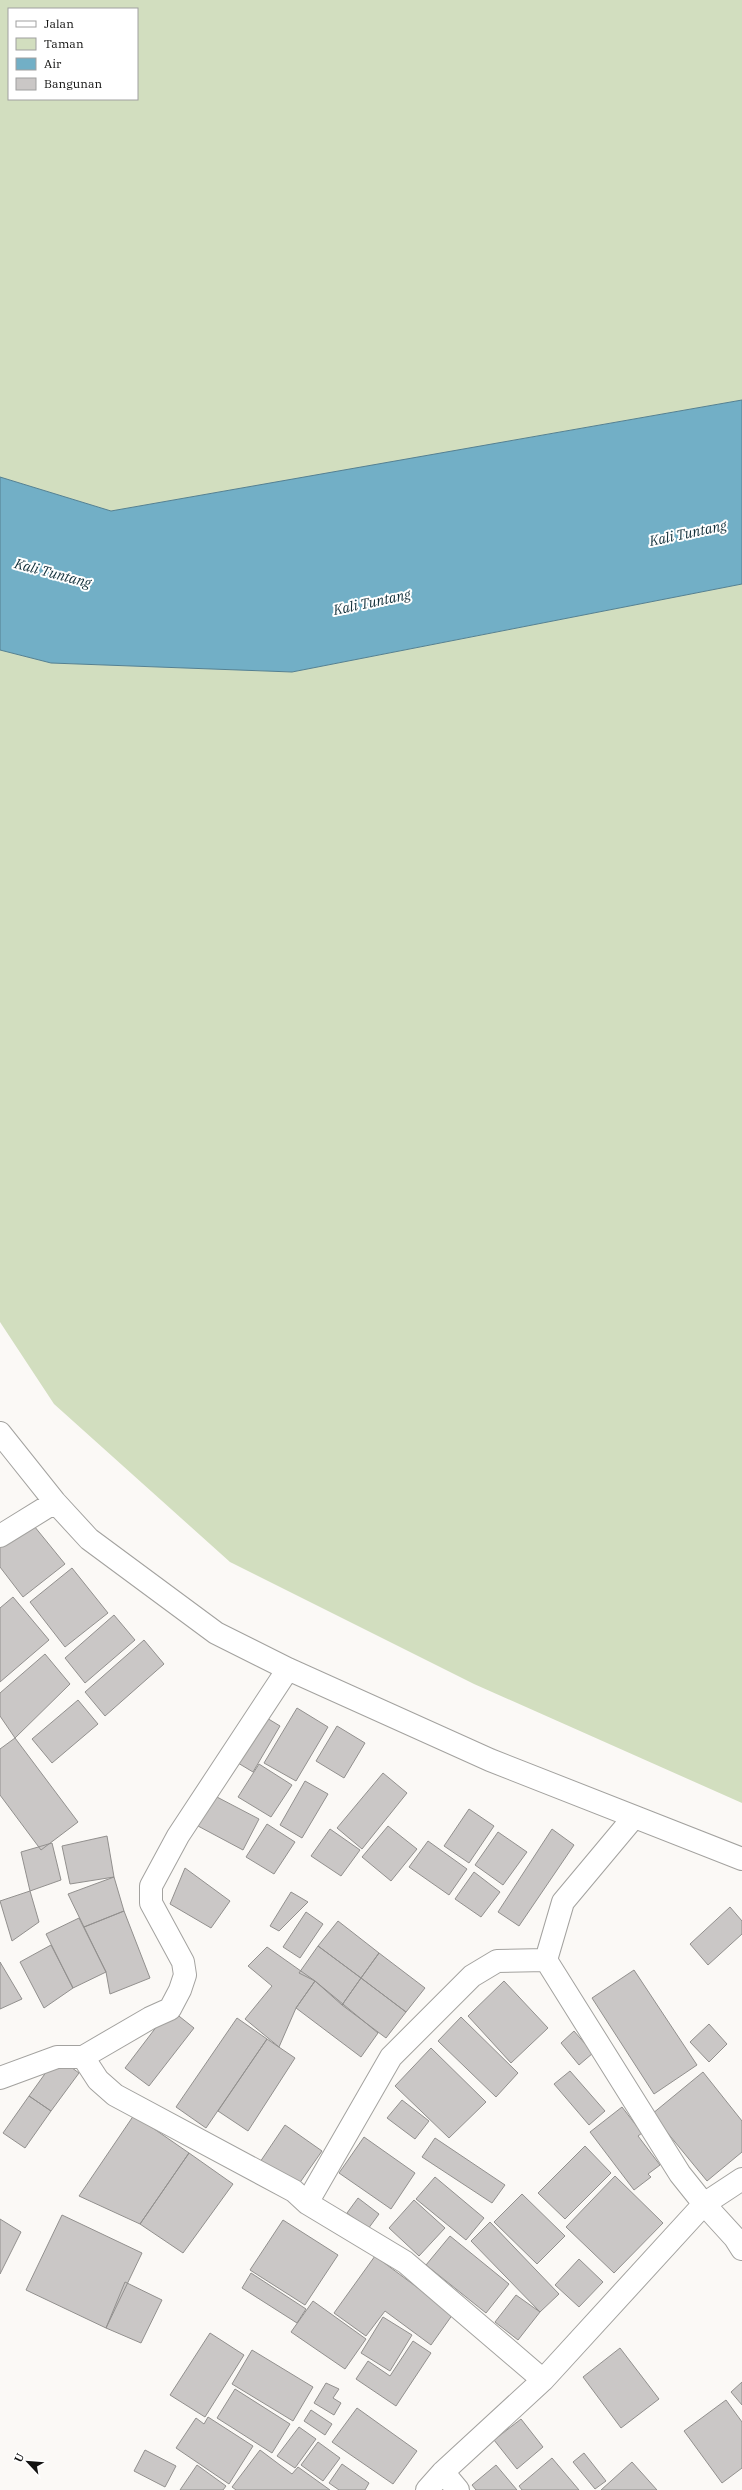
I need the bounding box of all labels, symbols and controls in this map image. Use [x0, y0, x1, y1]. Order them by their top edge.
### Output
legend [8, 8, 138, 100]
text: Jalan [44, 16, 74, 31]
text: Taman [44, 36, 84, 51]
text: Air [44, 56, 62, 71]
text: Bangunan [44, 76, 102, 91]
water label: Kali Tuntang [647, 516, 729, 550]
water label: Kali Tuntang [12, 554, 94, 592]
water label: Kali Tuntang [331, 585, 413, 619]
north arrow [8, 2442, 48, 2482]
text: U [11, 2450, 27, 2464]

